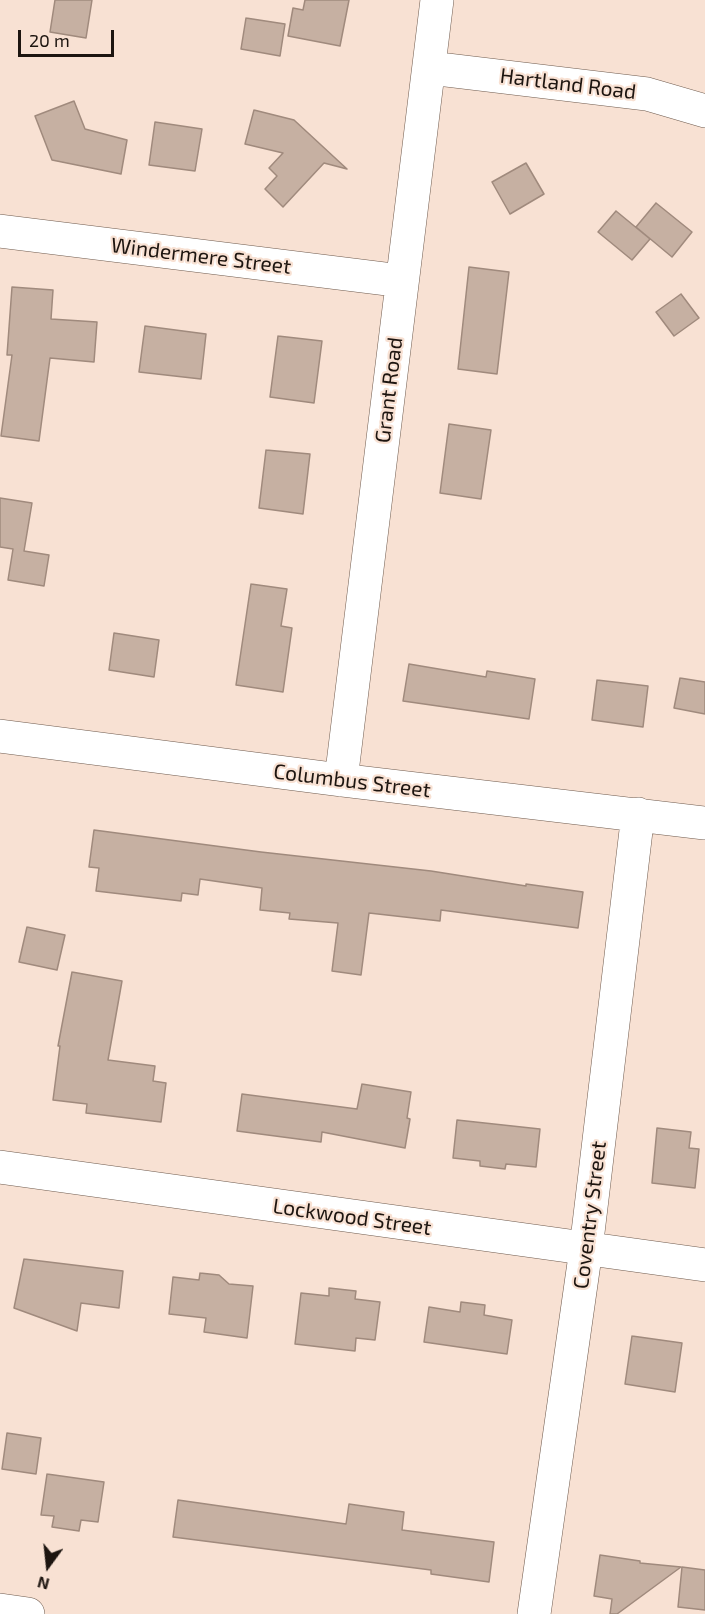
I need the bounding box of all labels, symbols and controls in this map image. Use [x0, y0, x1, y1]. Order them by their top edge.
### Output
scale bar [21, 18, 117, 56]
text: 20 m [29, 29, 70, 51]
street label: Hartland Road [498, 63, 638, 105]
street label: Windermere Street [110, 232, 292, 280]
street label: Grant Road [370, 336, 408, 444]
street label: Columbus Street [272, 759, 432, 803]
street label: Coventry Street [568, 1140, 612, 1290]
street label: Lockwood Street [271, 1193, 433, 1241]
north arrow [18, 1536, 78, 1596]
text: N [35, 1573, 51, 1595]

